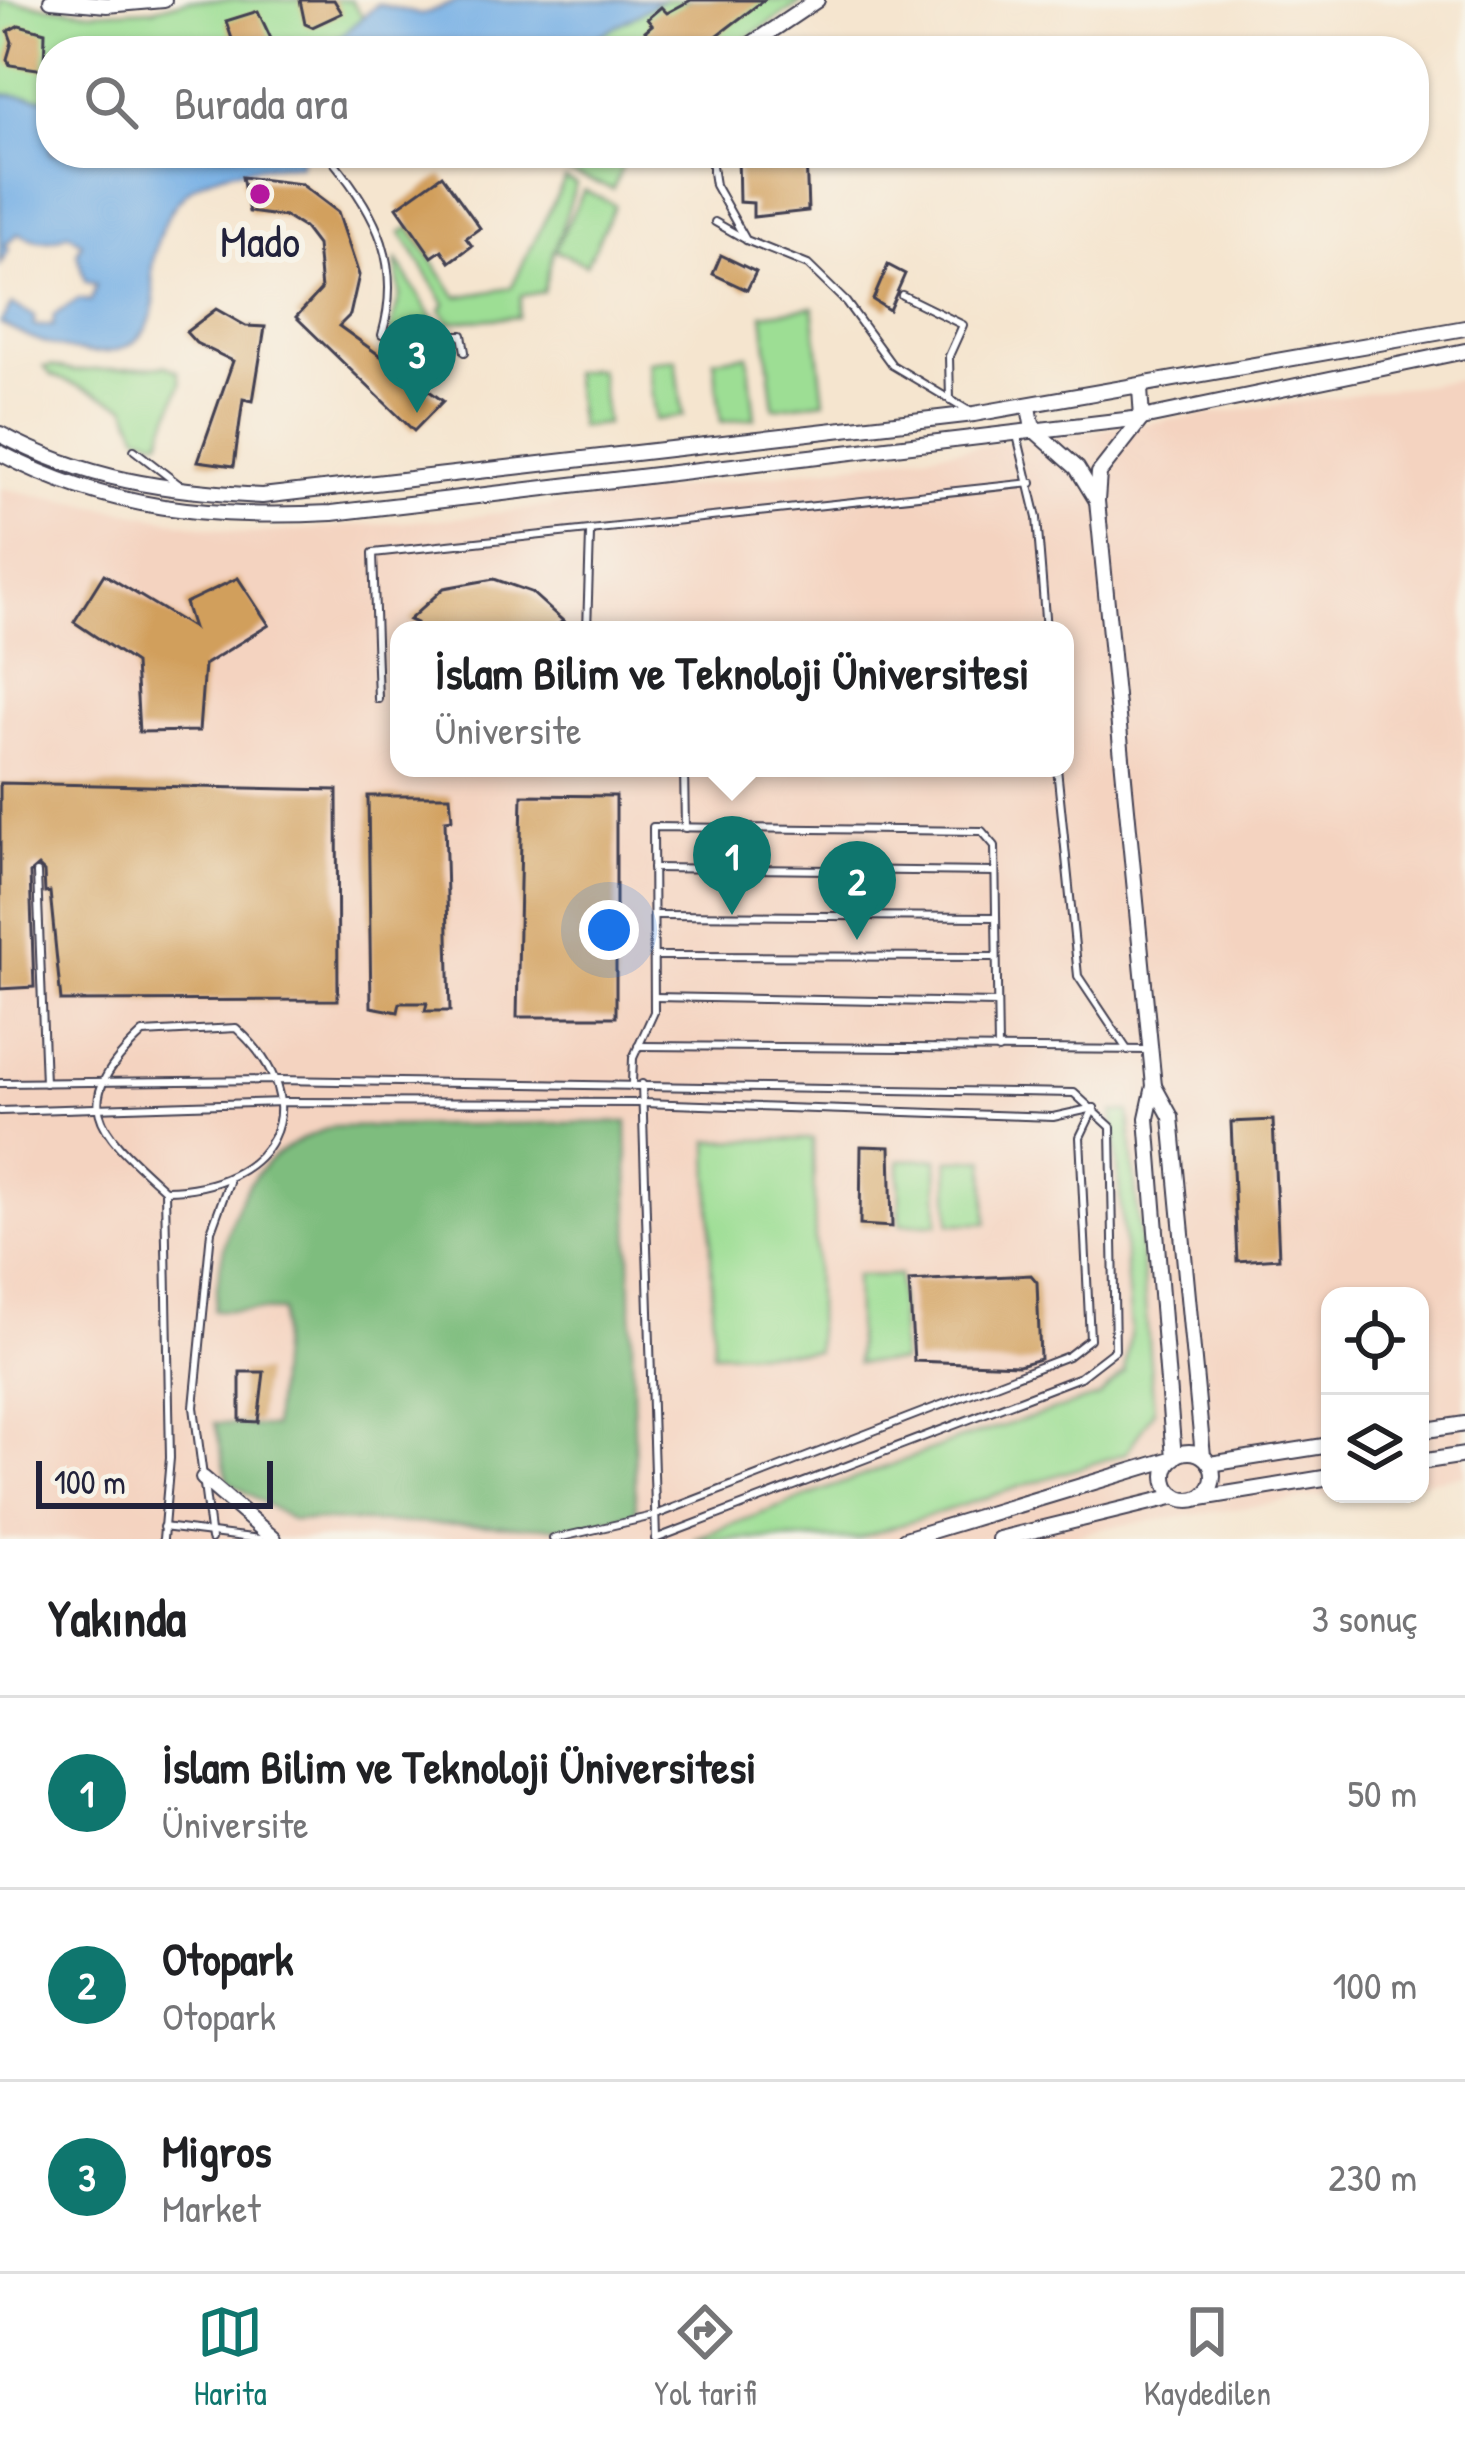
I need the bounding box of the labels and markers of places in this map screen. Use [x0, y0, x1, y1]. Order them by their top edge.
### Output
marker: Mado [247, 181, 273, 207]
place label: Mado [220, 210, 300, 271]
pin: 3 [378, 314, 456, 413]
pin: 1 [693, 816, 771, 915]
pin: 2 [818, 841, 896, 940]

